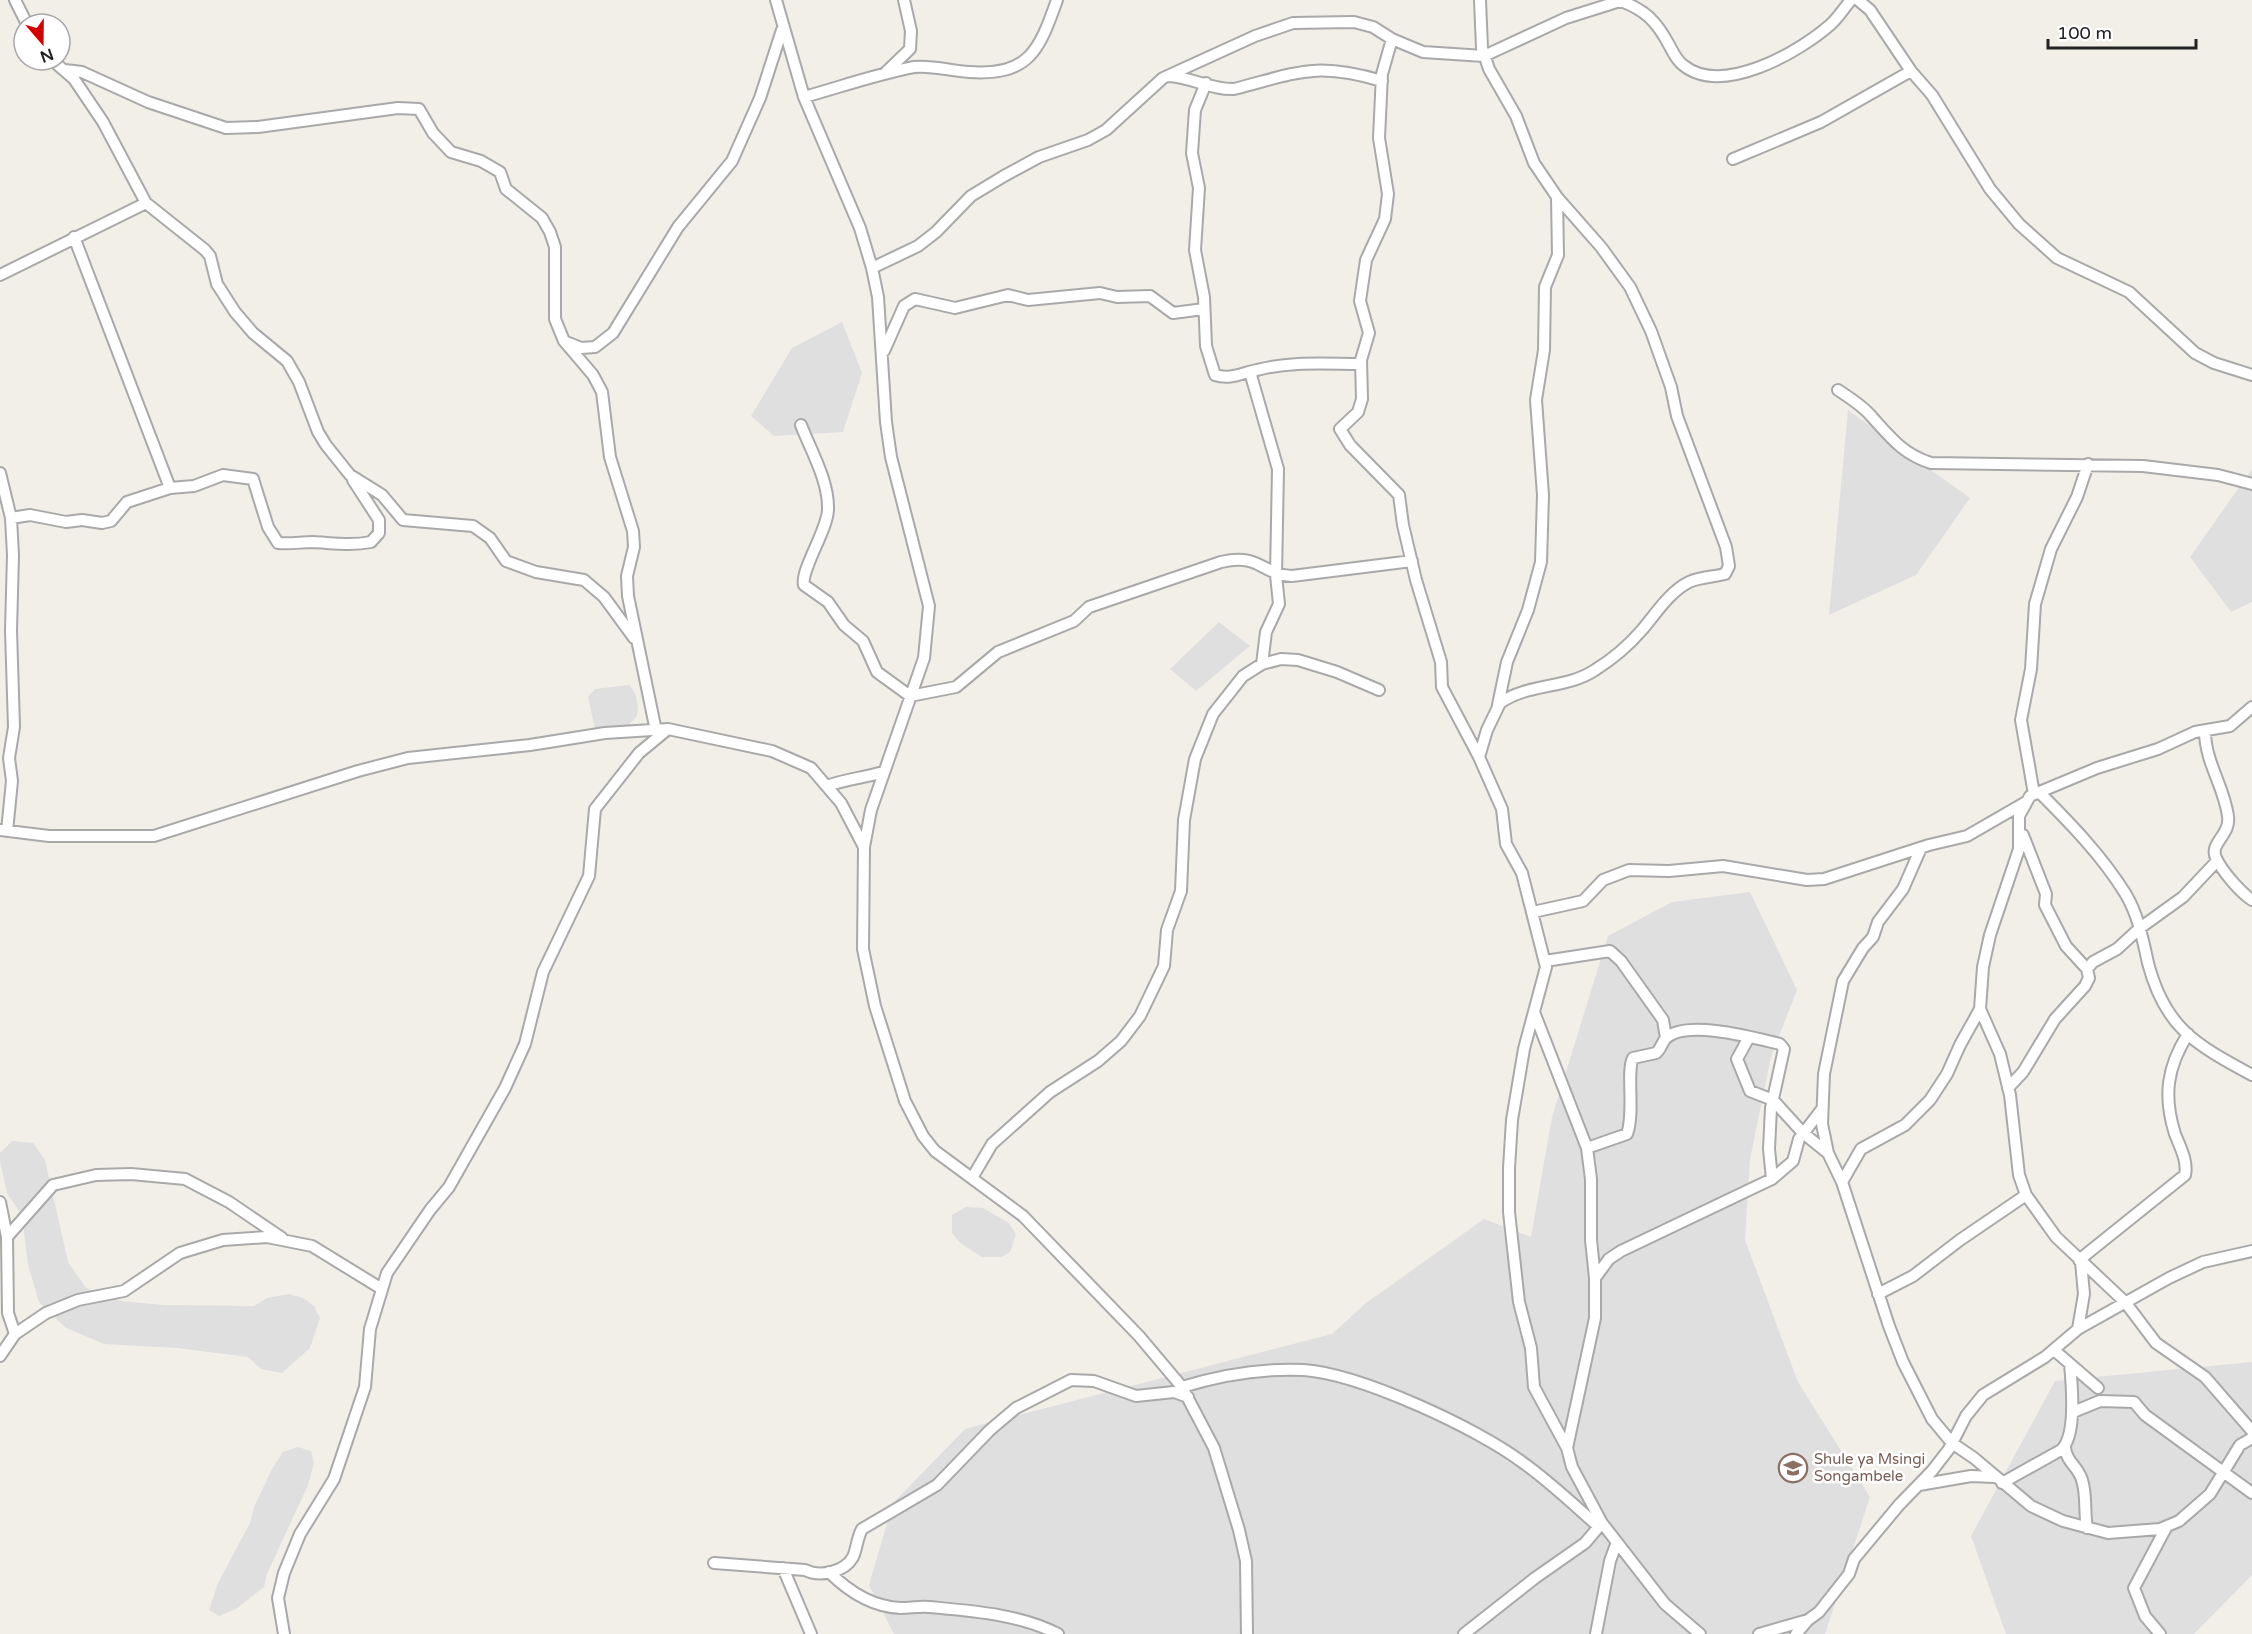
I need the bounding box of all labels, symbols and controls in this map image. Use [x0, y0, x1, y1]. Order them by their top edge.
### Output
north arrow [12, 12, 72, 72]
scale bar [2048, 12, 2196, 50]
text: 100 m [2057, 22, 2112, 44]
text: N [37, 44, 56, 67]
place label: Shule ya Msingi Songambele [1814, 1450, 1925, 1485]
school or university icon: Shule ya Msingi Songambele [1777, 1452, 1809, 1484]

